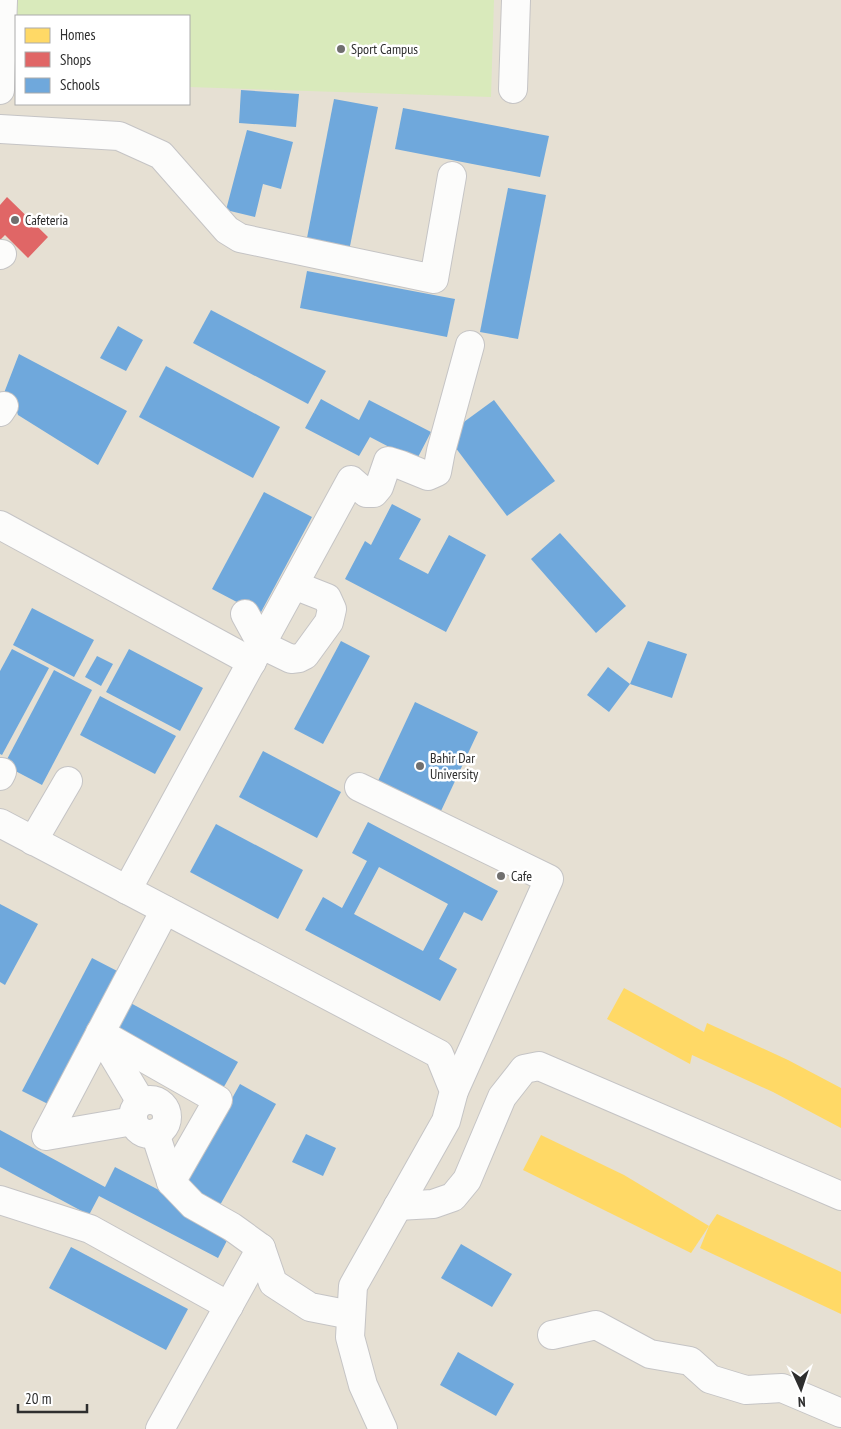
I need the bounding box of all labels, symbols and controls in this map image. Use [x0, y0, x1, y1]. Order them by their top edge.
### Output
legend [15, 15, 190, 105]
text: Homes [60, 25, 96, 44]
place label: Sport Campus [351, 40, 418, 58]
marker: Sport Campus [335, 43, 347, 55]
text: Shops [60, 50, 91, 69]
text: Schools [60, 75, 100, 94]
place label: Cafeteria [25, 211, 68, 229]
marker: Cafeteria [9, 214, 21, 226]
place label: Bahir Dar University [430, 749, 479, 783]
marker: Bahir Dar University [414, 760, 426, 772]
place label: Cafe [511, 867, 532, 885]
marker: Cafe [495, 870, 507, 882]
north arrow [776, 1364, 826, 1414]
scale bar [18, 1382, 86, 1414]
text: 20 m [25, 1389, 51, 1408]
text: N [797, 1393, 806, 1411]

